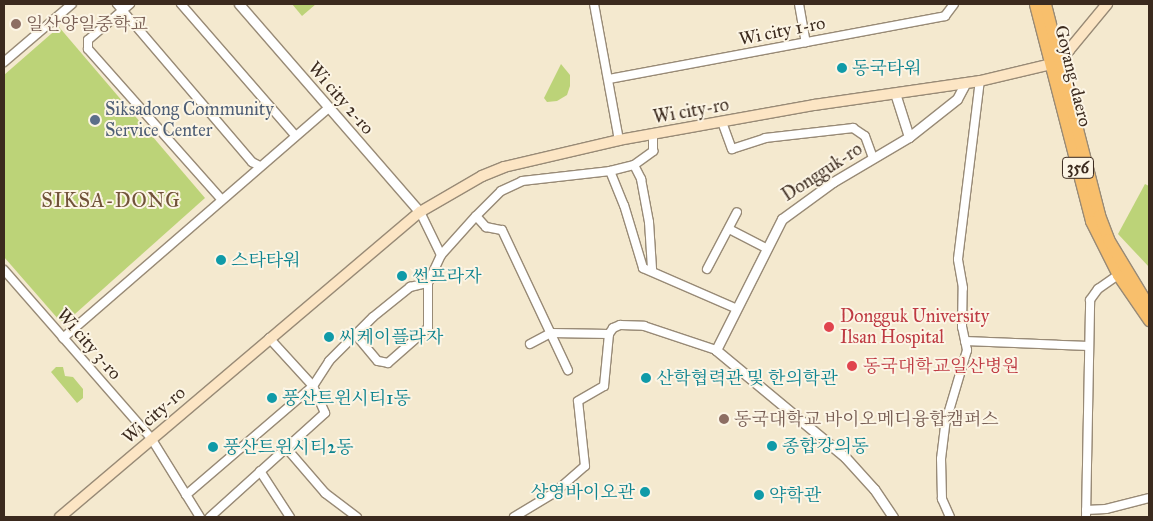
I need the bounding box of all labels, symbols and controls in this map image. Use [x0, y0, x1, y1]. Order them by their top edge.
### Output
street label: Wi city 1-ro [737, 12, 827, 50]
place label: 일산양일중학교 [26, 13, 148, 35]
marker: 일산양일중학교 [10, 18, 22, 30]
street label: Goyang-daero [1050, 23, 1096, 129]
street label: Wi city 2-ro [304, 57, 378, 139]
place label: 동국타워 [852, 57, 922, 79]
marker: 동국타워 [836, 62, 848, 74]
street label: Wi city-ro [651, 94, 731, 128]
place label: Siksadong Community Service Center [105, 99, 274, 142]
marker: Siksadong Community Service Center [89, 114, 101, 126]
street label: Dongguk-ro [778, 138, 866, 206]
road number: 356 [1062, 154, 1094, 182]
district label: SIKSA-DONG [40, 188, 182, 212]
place label: 스타타워 [231, 249, 301, 271]
marker: 스타타워 [215, 254, 227, 266]
place label: 썬프라자 [412, 265, 482, 287]
marker: 썬프라자 [396, 270, 408, 282]
street label: Wi city 3-ro [52, 304, 126, 384]
place label: Dongguk University Ilsan Hospital [840, 306, 989, 348]
marker: Dongguk University Ilsan Hospital [822, 320, 836, 334]
place label: 씨케이플라자 [339, 326, 443, 348]
marker: 씨케이플라자 [323, 331, 335, 343]
place label: 동국대학교일산병원 [863, 355, 1019, 377]
marker: 동국대학교일산병원 [845, 359, 859, 373]
place label: 산학협력관 및 한의학관 [656, 367, 838, 389]
marker: 산학협력관 및 한의학관 [640, 372, 652, 384]
street label: Wi city-ro [118, 382, 190, 448]
place label: 풍산트윈시티1동 [282, 387, 411, 409]
marker: 풍산트윈시티1동 [266, 392, 278, 404]
place label: 동국대학교 바이오메디융합캠퍼스 [734, 408, 999, 430]
marker: 동국대학교 바이오메디융합캠퍼스 [718, 413, 730, 425]
place label: 종합강의동 [782, 435, 869, 457]
place label: 풍산트윈시티2동 [223, 436, 354, 458]
marker: 종합강의동 [766, 440, 778, 452]
marker: 풍산트윈시티2동 [207, 441, 219, 453]
place label: 상영바이오관 [531, 481, 635, 503]
place label: 약학관 [769, 484, 821, 506]
marker: 상영바이오관 [639, 486, 651, 498]
marker: 약학관 [753, 489, 765, 501]

